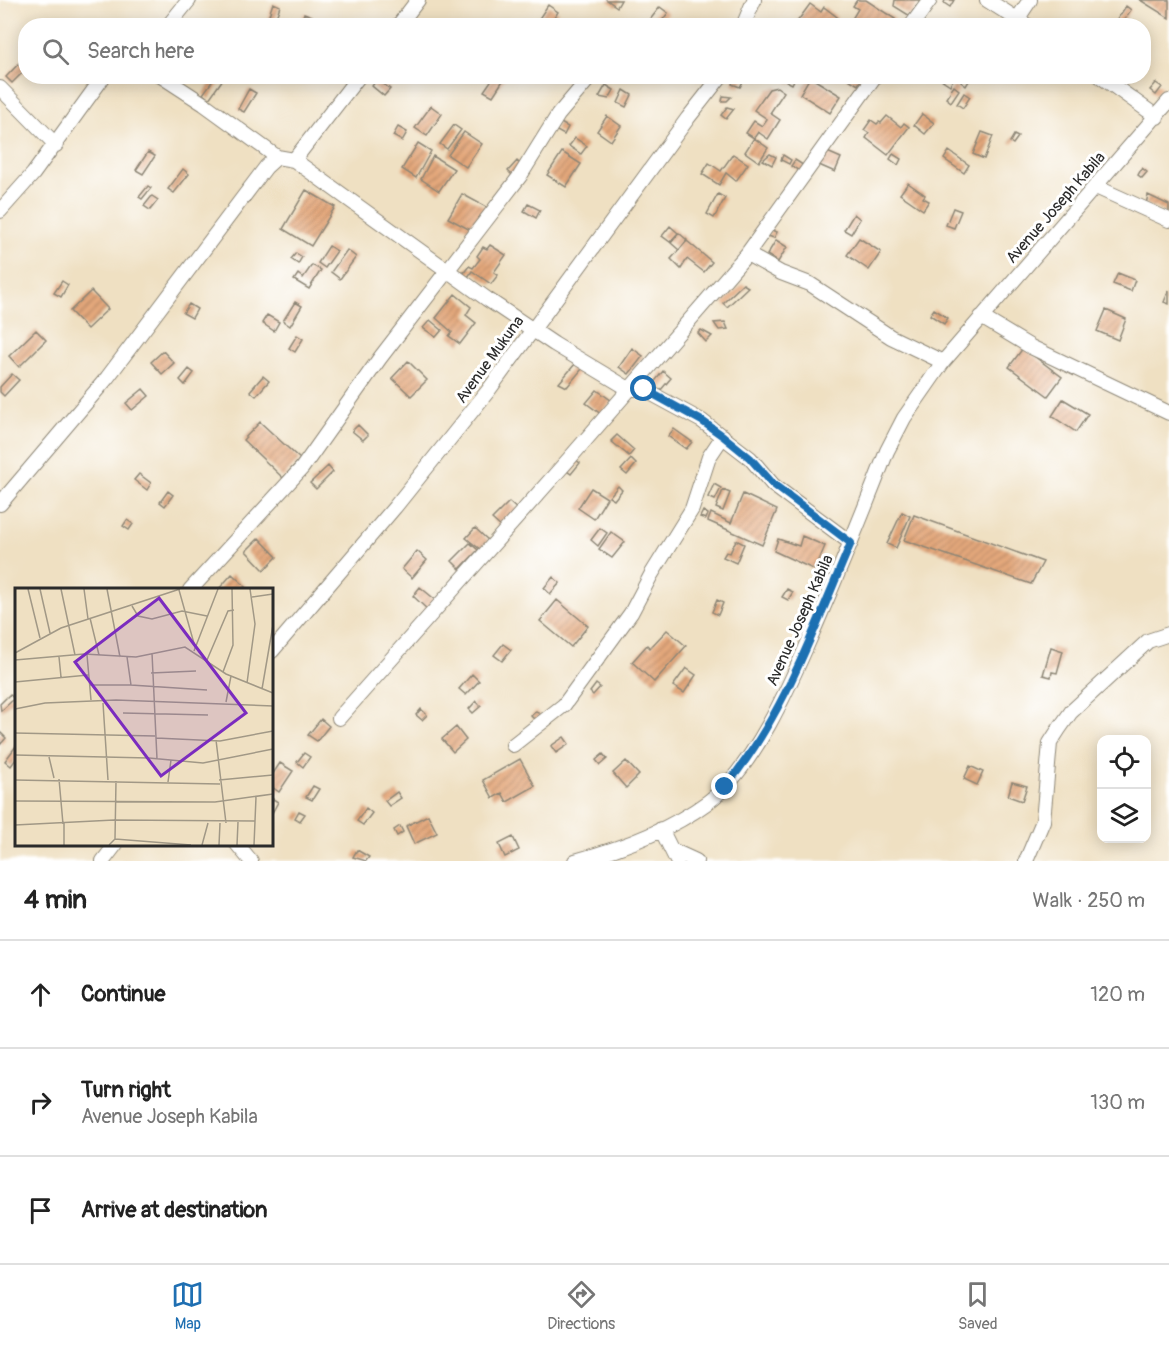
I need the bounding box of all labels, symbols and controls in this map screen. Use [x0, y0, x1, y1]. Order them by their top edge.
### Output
search box [18, 18, 1151, 84]
icon: search [39, 35, 72, 68]
text: Search here [87, 37, 194, 65]
street label: Avenue Joseph Kabila [1002, 148, 1110, 268]
street label: Avenue Mukuna [451, 312, 528, 407]
route start [630, 375, 656, 401]
street label: Avenue Joseph Kabila [762, 552, 838, 689]
inset map [15, 588, 273, 846]
map controls [1097, 735, 1151, 843]
button: locate [1097, 735, 1151, 789]
route end [711, 773, 737, 799]
button: layers [1097, 789, 1151, 843]
text: 4 min [24, 884, 87, 916]
text: Walk · 250 m [1033, 888, 1145, 913]
icon: ahead [24, 978, 57, 1011]
text: Continue [81, 980, 165, 1008]
text: 120 m [1090, 982, 1145, 1007]
text: Turn right [81, 1076, 171, 1104]
icon: right [24, 1086, 57, 1119]
text: 130 m [1090, 1090, 1145, 1115]
text: Avenue Joseph Kabila [81, 1104, 258, 1129]
icon: arrive [24, 1194, 57, 1227]
text: Arrive at destination [81, 1196, 267, 1224]
tab: Map [171, 1278, 204, 1334]
tab: Directions [547, 1278, 615, 1334]
tab: Saved [958, 1278, 998, 1334]

